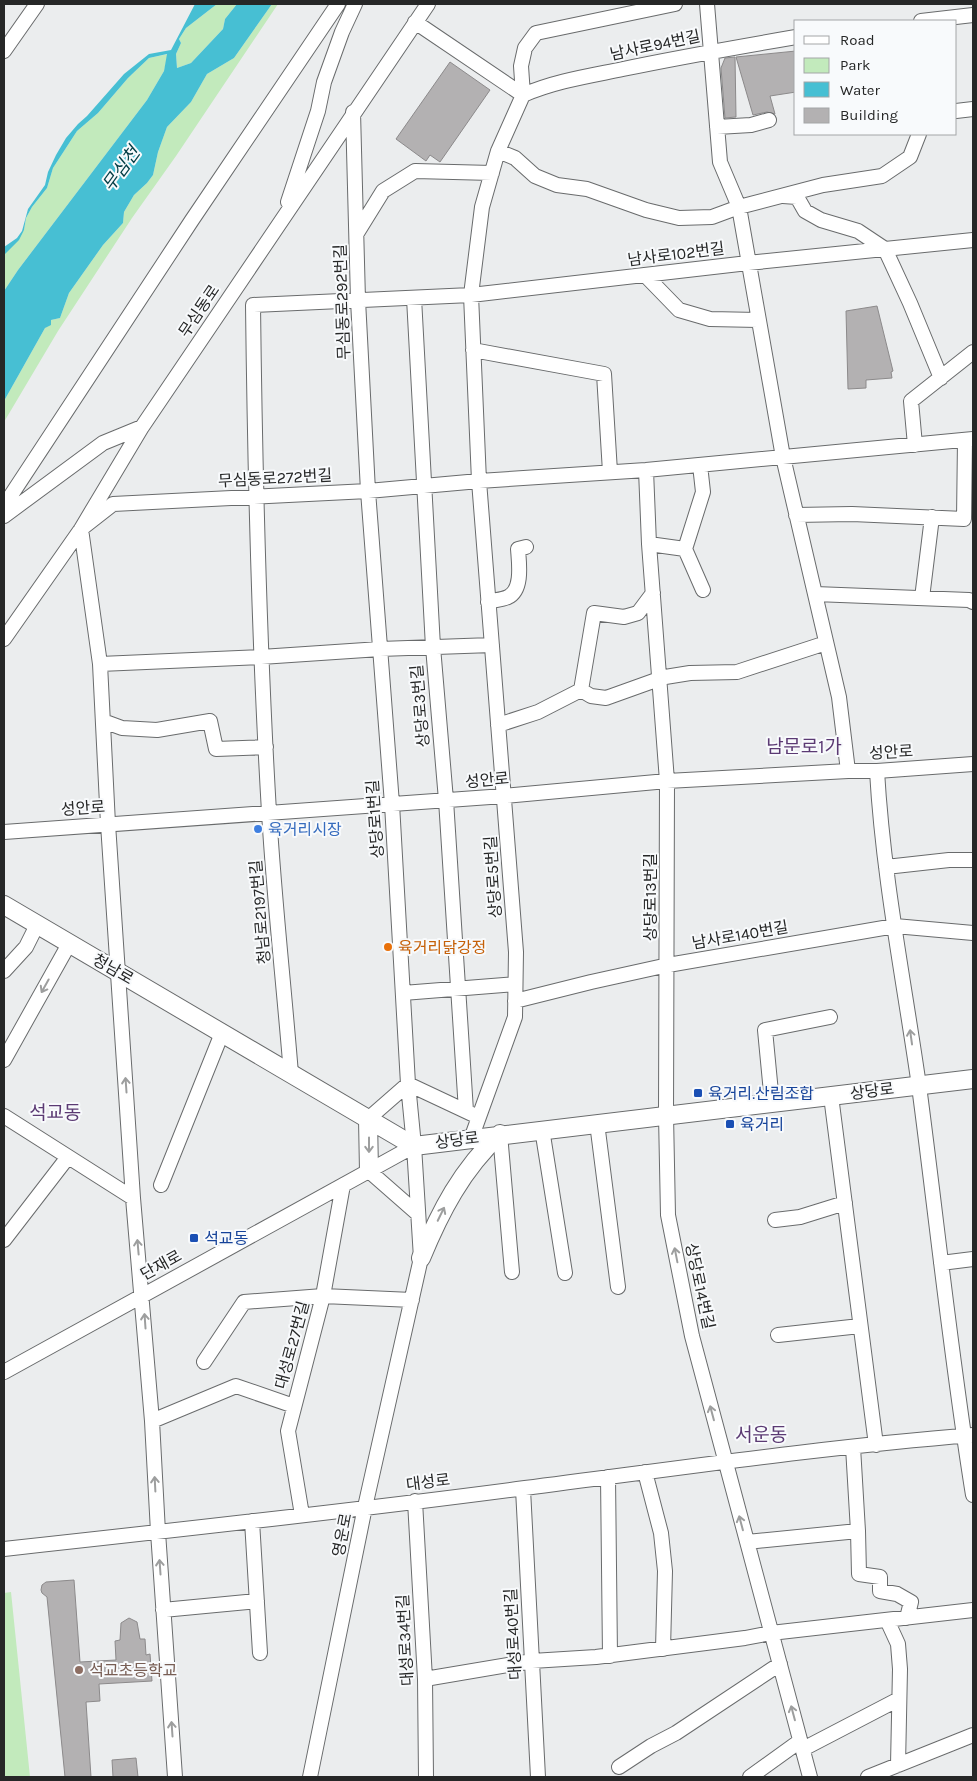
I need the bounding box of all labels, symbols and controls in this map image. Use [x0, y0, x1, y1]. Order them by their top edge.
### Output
legend [794, 20, 957, 135]
street label: 남사로94번길 [608, 26, 702, 64]
text: Road [840, 31, 875, 49]
text: Park [840, 56, 870, 74]
text: Water [840, 81, 881, 99]
text: Building [840, 106, 898, 124]
water label: 무심천 [97, 140, 146, 196]
street label: 남사로102번길 [626, 239, 726, 269]
street label: 무심동로292번길 [330, 244, 354, 360]
street label: 무심동로 [175, 281, 223, 341]
street label: 무심동로272번길 [217, 466, 333, 490]
street label: 상당로3번길 [407, 664, 433, 748]
district label: 남문로1가 [766, 736, 842, 758]
street label: 성안로 [868, 741, 914, 763]
street label: 성안로 [464, 769, 510, 791]
street label: 상당로1번길 [363, 779, 387, 859]
street label: 성안로 [60, 797, 106, 819]
place label: 육거리시장 [268, 820, 342, 839]
marker: 육거리시장 [252, 823, 264, 835]
street label: 상당로5번길 [481, 835, 505, 919]
street label: 상당로13번길 [641, 853, 660, 941]
street label: 청남로2197번길 [246, 859, 274, 965]
street label: 남사로140번길 [690, 917, 790, 953]
place label: 육거리닭강정 [398, 938, 486, 957]
marker: 육거리닭강정 [382, 941, 394, 953]
street label: 청남로 [89, 950, 137, 988]
one-way arrow [40, 978, 50, 993]
one-way arrow [906, 1030, 916, 1046]
one-way arrow [121, 1077, 131, 1093]
street label: 상당로 [849, 1079, 895, 1103]
place label: 육거리.산림조합 [708, 1084, 814, 1103]
marker: 육거리.산림조합 [692, 1087, 704, 1099]
district label: 석교동 [29, 1102, 81, 1124]
place label: 육거리 [740, 1115, 784, 1134]
marker: 육거리 [724, 1118, 736, 1130]
street label: 상당로 [434, 1128, 480, 1152]
one-way arrow [364, 1136, 374, 1152]
one-way arrow [437, 1207, 446, 1222]
place label: 석교동 [204, 1229, 248, 1248]
marker: 석교동 [188, 1232, 200, 1244]
one-way arrow [133, 1239, 143, 1255]
street label: 상당로14번길 [682, 1241, 718, 1331]
street label: 단재로 [137, 1246, 185, 1284]
one-way arrow [671, 1248, 680, 1264]
street label: 대성로27번길 [271, 1299, 313, 1391]
one-way arrow [140, 1314, 149, 1330]
one-way arrow [707, 1406, 717, 1422]
district label: 서운동 [735, 1424, 787, 1446]
street label: 대성로 [405, 1470, 451, 1494]
one-way arrow [151, 1476, 160, 1492]
street label: 영운로 [328, 1511, 356, 1558]
one-way arrow [736, 1515, 746, 1531]
one-way arrow [156, 1559, 165, 1575]
street label: 대성로40번길 [501, 1588, 525, 1680]
street label: 대성로34번길 [393, 1594, 417, 1686]
place label: 석교초등학교 [89, 1661, 177, 1680]
marker: 석교초등학교 [73, 1664, 85, 1676]
one-way arrow [788, 1706, 797, 1722]
one-way arrow [167, 1721, 176, 1737]

